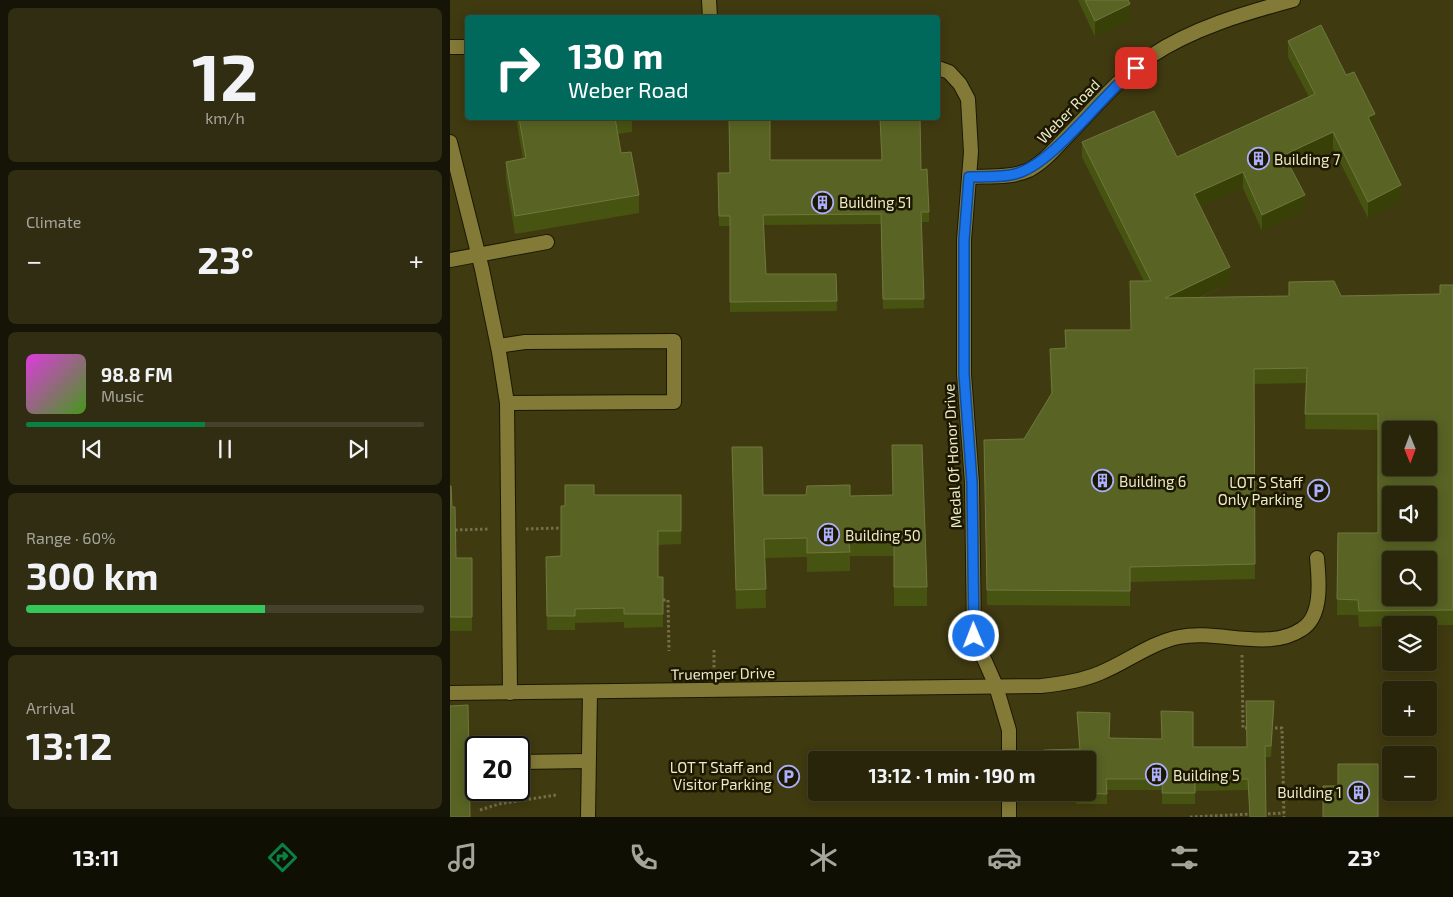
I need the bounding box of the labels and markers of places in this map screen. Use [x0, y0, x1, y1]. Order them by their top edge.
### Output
pin [1115, 47, 1157, 89]
building icon: Building 7 [1246, 147, 1270, 171]
place label: Building 7 [1274, 150, 1341, 168]
building icon: Building 51 [811, 190, 835, 214]
place label: Building 51 [839, 193, 912, 211]
building icon: Building 6 [1091, 469, 1115, 493]
place label: Building 6 [1119, 472, 1186, 490]
place label: LOT S Staff Only Parking [1218, 473, 1304, 508]
parking icon: LOT S Staff Only Parking [1307, 479, 1331, 503]
building icon: Building 50 [817, 523, 841, 547]
place label: Building 50 [845, 526, 921, 544]
place label: LOT T Staff and Visitor Parking [670, 758, 773, 793]
building icon: Building 5 [1145, 763, 1169, 787]
parking icon: LOT T Staff and Visitor Parking [776, 764, 800, 788]
place label: Building 5 [1173, 766, 1240, 784]
building icon: Building 1 [1346, 780, 1370, 804]
place label: Building 1 [1277, 783, 1342, 801]

